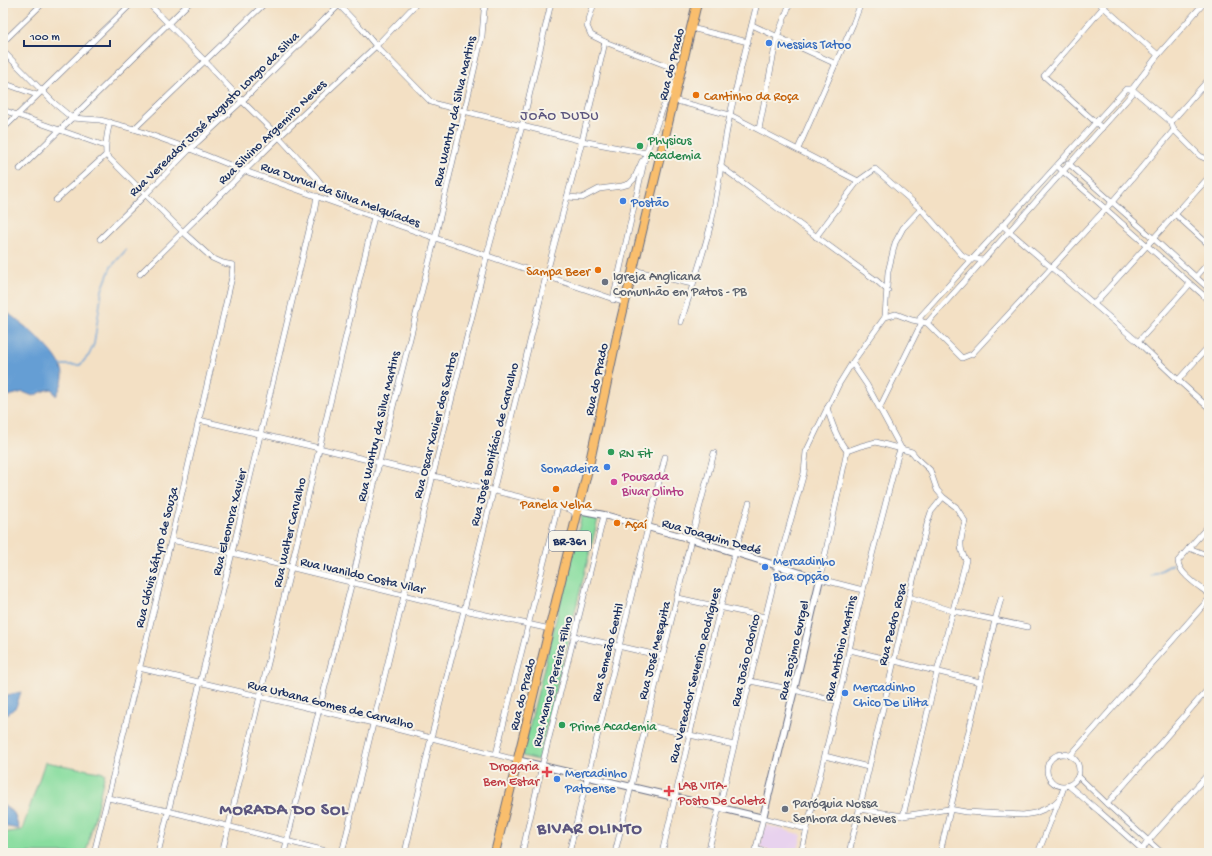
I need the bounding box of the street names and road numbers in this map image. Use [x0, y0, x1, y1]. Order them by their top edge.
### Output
street label: Rua do Prado [656, 27, 689, 102]
street label: Rua Vereador José Augusto Longo da Silva [127, 29, 303, 200]
street label: Rua Wantuy da Silva Martins [431, 34, 480, 188]
street label: Rua Silvino Argemiro Neves [215, 76, 331, 188]
street label: Rua Durval da Silva Melquíades [258, 159, 423, 232]
street label: Rua do Prado [582, 342, 613, 417]
street label: Rua Wantuy da Silva Martins [355, 349, 404, 503]
street label: Rua Oscar Xavier dos Santos [411, 350, 462, 501]
street label: Rua José Bonifácio de Carvalho [468, 361, 523, 528]
street label: Rua Eleonora Xavier [210, 466, 251, 578]
street label: Rua Walter Carvalho [270, 476, 310, 589]
street label: Rua Clóvis Sátyro de Souza [133, 485, 182, 630]
street label: Rua Joaquim Dedé [660, 516, 763, 559]
road number: BR-361 [549, 531, 591, 551]
street label: Rua Ivanildo Costa Vilar [299, 555, 428, 598]
street label: Rua Pedro Rosa [876, 581, 911, 668]
street label: Rua Vereador Severino Rodrigues [666, 585, 725, 765]
street label: Rua Antônio Martins [822, 593, 861, 703]
street label: Rua José Mesquita [636, 599, 675, 701]
street label: Rua Zozimo Gurgel [776, 599, 813, 702]
street label: Rua Semeão Gentil [589, 602, 628, 703]
street label: Rua João Odorico [728, 613, 764, 708]
street label: Rua Manoel Pereira Filho [530, 615, 577, 748]
street label: Rua do Prado [507, 657, 540, 732]
street label: Rua Urbana Gomes de Carvalho [246, 678, 415, 733]

